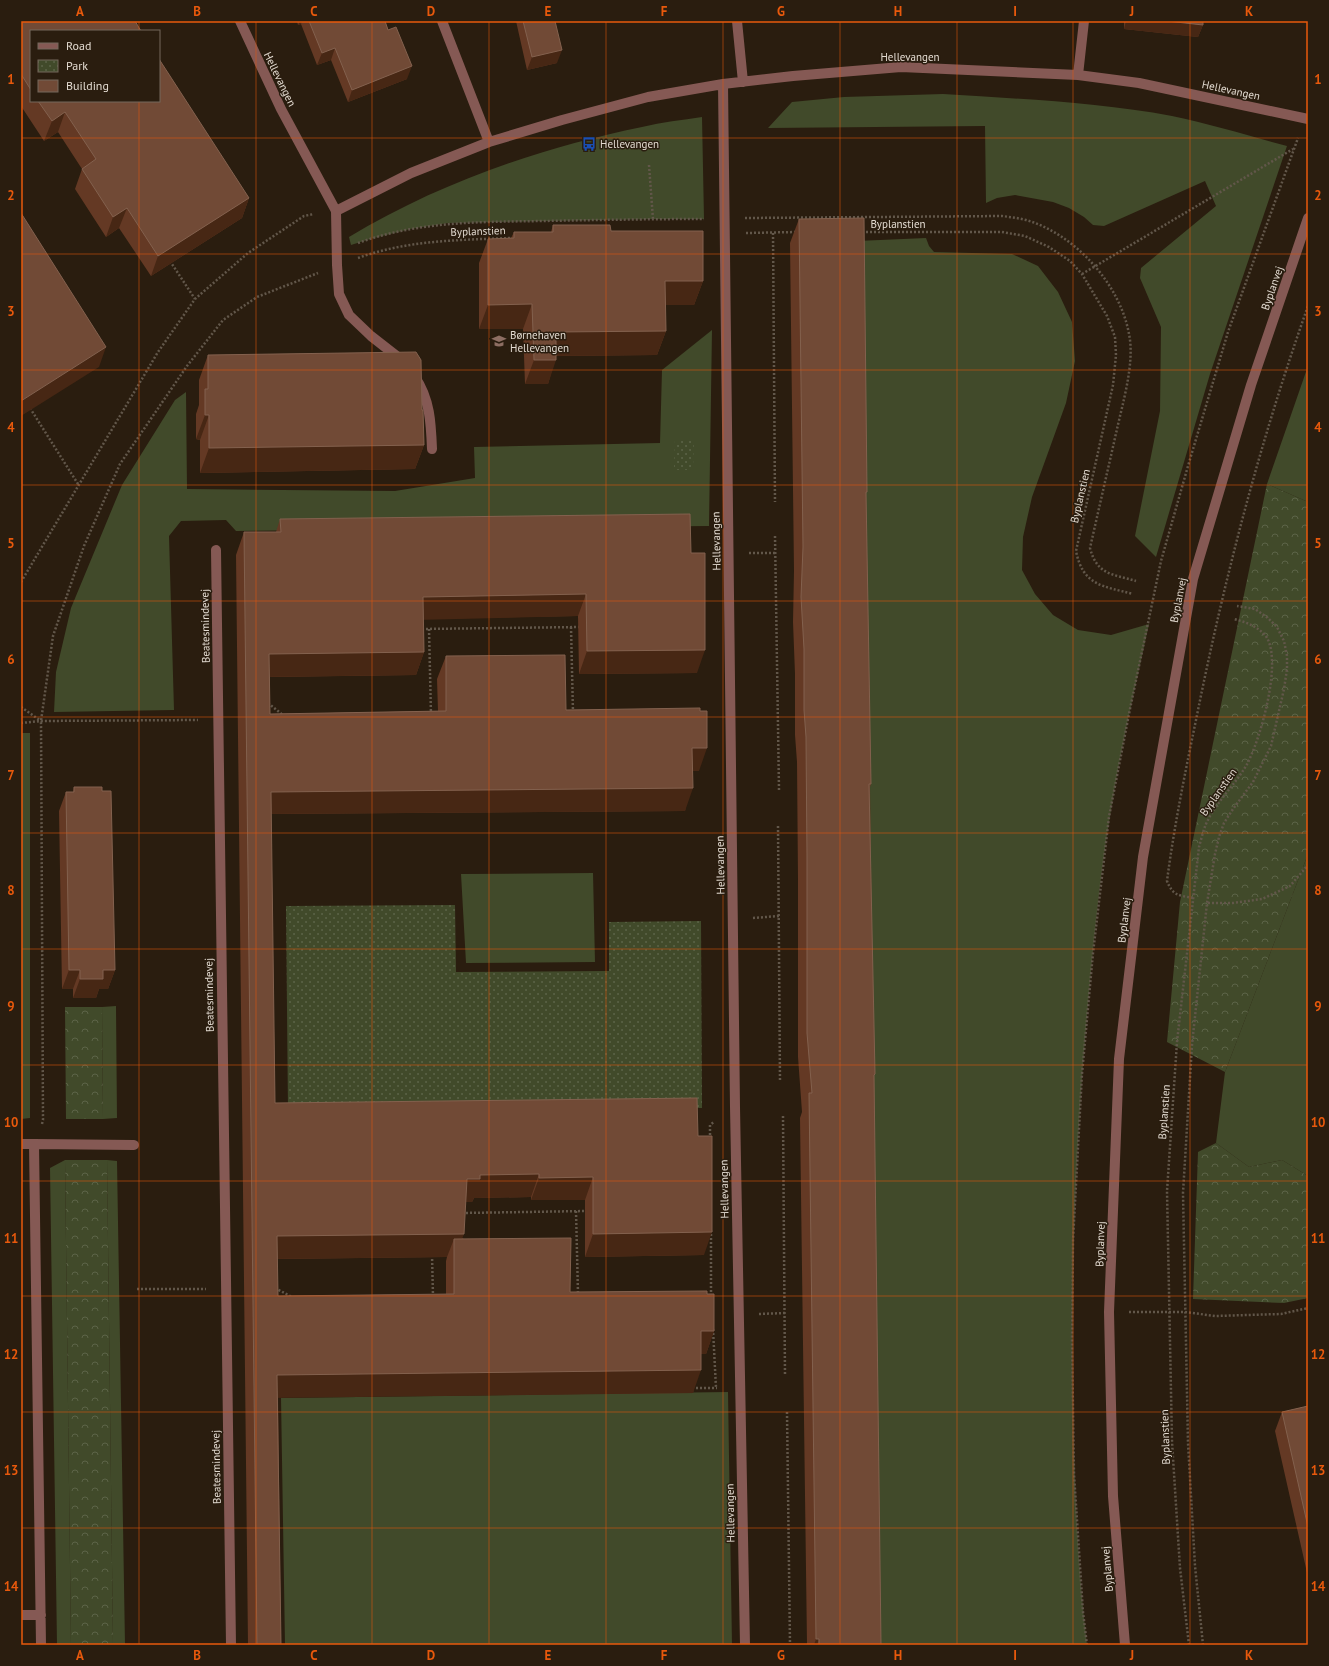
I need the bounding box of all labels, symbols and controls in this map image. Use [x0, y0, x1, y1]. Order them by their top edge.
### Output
text: A [76, 3, 84, 20]
text: B [193, 3, 201, 20]
text: C [310, 3, 318, 20]
text: D [427, 3, 435, 20]
text: E [545, 3, 552, 20]
text: F [661, 3, 668, 20]
text: G [777, 3, 785, 20]
text: H [894, 3, 902, 20]
text: I [1013, 3, 1017, 20]
text: J [1129, 3, 1134, 20]
text: K [1245, 3, 1253, 20]
legend [30, 30, 160, 102]
text: Road [66, 38, 91, 53]
street label: Hellevangen [261, 49, 299, 109]
street label: Hellevangen [880, 50, 940, 64]
text: Park [66, 58, 88, 73]
text: 1 [7, 71, 15, 88]
text: 1 [1314, 71, 1322, 88]
street label: Hellevangen [1201, 77, 1261, 103]
text: Building [66, 78, 109, 93]
bus stop icon: Hellevangen [581, 136, 597, 152]
place label: Hellevangen [600, 137, 659, 151]
text: 2 [7, 187, 15, 204]
text: 2 [1314, 187, 1322, 204]
street label: Byplanstien [870, 217, 926, 231]
street label: Byplanstien [450, 223, 506, 239]
street label: Byplanvej [1258, 264, 1286, 312]
text: 3 [7, 303, 15, 320]
text: 3 [1314, 303, 1322, 320]
place label: Børnehaven Hellevangen [510, 328, 569, 355]
school or university icon: Børnehaven Hellevangen [491, 333, 507, 349]
text: 4 [7, 419, 15, 436]
text: 4 [1314, 419, 1322, 436]
street label: Byplanstien [1067, 468, 1093, 524]
street label: Hellevangen [708, 511, 724, 571]
text: 5 [7, 535, 15, 552]
text: 5 [1314, 535, 1322, 552]
street label: Byplanvej [1167, 576, 1189, 624]
street label: Beatesmindevej [197, 589, 213, 663]
text: 6 [7, 651, 15, 668]
text: 6 [1314, 651, 1322, 668]
street label: Byplanstien [1196, 765, 1240, 819]
text: 7 [7, 767, 15, 784]
text: 7 [1314, 767, 1322, 784]
street label: Hellevangen [712, 835, 728, 895]
text: 8 [7, 882, 15, 899]
text: 8 [1314, 882, 1322, 899]
street label: Byplanvej [1114, 896, 1134, 944]
street label: Beatesmindevej [201, 958, 217, 1032]
text: 9 [7, 998, 15, 1015]
text: 9 [1314, 998, 1322, 1015]
street label: Byplanstien [1155, 1084, 1173, 1140]
text: 10 [4, 1114, 18, 1131]
text: 10 [1311, 1114, 1325, 1131]
street label: Hellevangen [716, 1159, 732, 1219]
street label: Byplanvej [1092, 1221, 1108, 1267]
text: 11 [4, 1230, 18, 1247]
text: 11 [1311, 1230, 1325, 1247]
text: 12 [4, 1346, 18, 1363]
text: 12 [1311, 1346, 1325, 1363]
street label: Byplanstien [1157, 1409, 1173, 1465]
street label: Beatesmindevej [208, 1430, 224, 1504]
text: 13 [4, 1462, 18, 1479]
text: 13 [1311, 1462, 1325, 1479]
street label: Hellevangen [722, 1483, 738, 1543]
street label: Byplanvej [1098, 1545, 1116, 1592]
text: 14 [4, 1578, 19, 1595]
text: 14 [1311, 1578, 1326, 1595]
text: A [76, 1647, 84, 1664]
text: B [193, 1647, 201, 1664]
text: C [310, 1647, 318, 1664]
text: D [427, 1647, 435, 1664]
text: E [545, 1647, 552, 1664]
text: F [661, 1647, 668, 1664]
text: G [777, 1647, 785, 1664]
text: H [894, 1647, 902, 1664]
text: I [1013, 1647, 1017, 1664]
text: J [1129, 1647, 1134, 1664]
text: K [1245, 1647, 1253, 1664]

